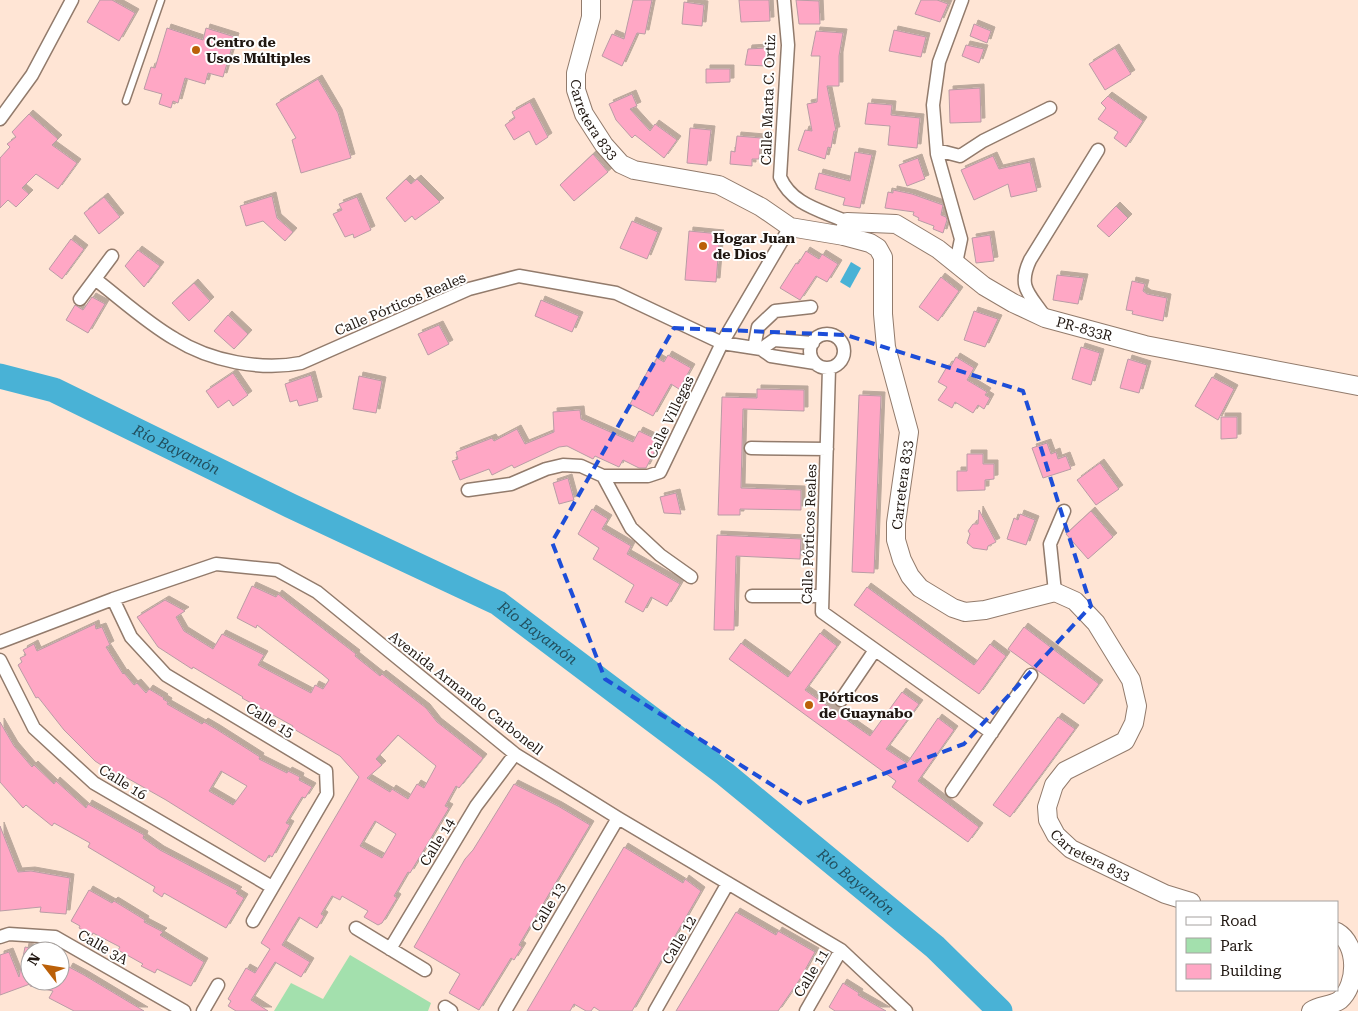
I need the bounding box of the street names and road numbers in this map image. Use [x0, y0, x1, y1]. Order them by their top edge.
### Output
street label: Calle Marta C. Ortiz [758, 34, 778, 165]
street label: Carretera 833 [568, 79, 621, 163]
street label: Calle Pórticos Reales [332, 269, 468, 339]
street label: PR-833R [1054, 313, 1115, 344]
street label: Calle Villegas [643, 373, 697, 461]
street label: Carretera 833 [889, 439, 915, 530]
street label: Calle Pórticos Reales [799, 463, 819, 604]
street label: Avenida Armando Carbonell [386, 628, 547, 758]
street label: Calle 15 [243, 699, 297, 741]
street label: Calle 16 [96, 761, 150, 803]
street label: Calle 14 [416, 815, 458, 869]
street label: Carretera 833 [1047, 826, 1133, 884]
street label: Calle 13 [528, 880, 568, 934]
street label: Calle 12 [659, 913, 699, 967]
street label: Calle 3A [75, 926, 131, 968]
street label: Calle 11 [790, 946, 832, 1000]

